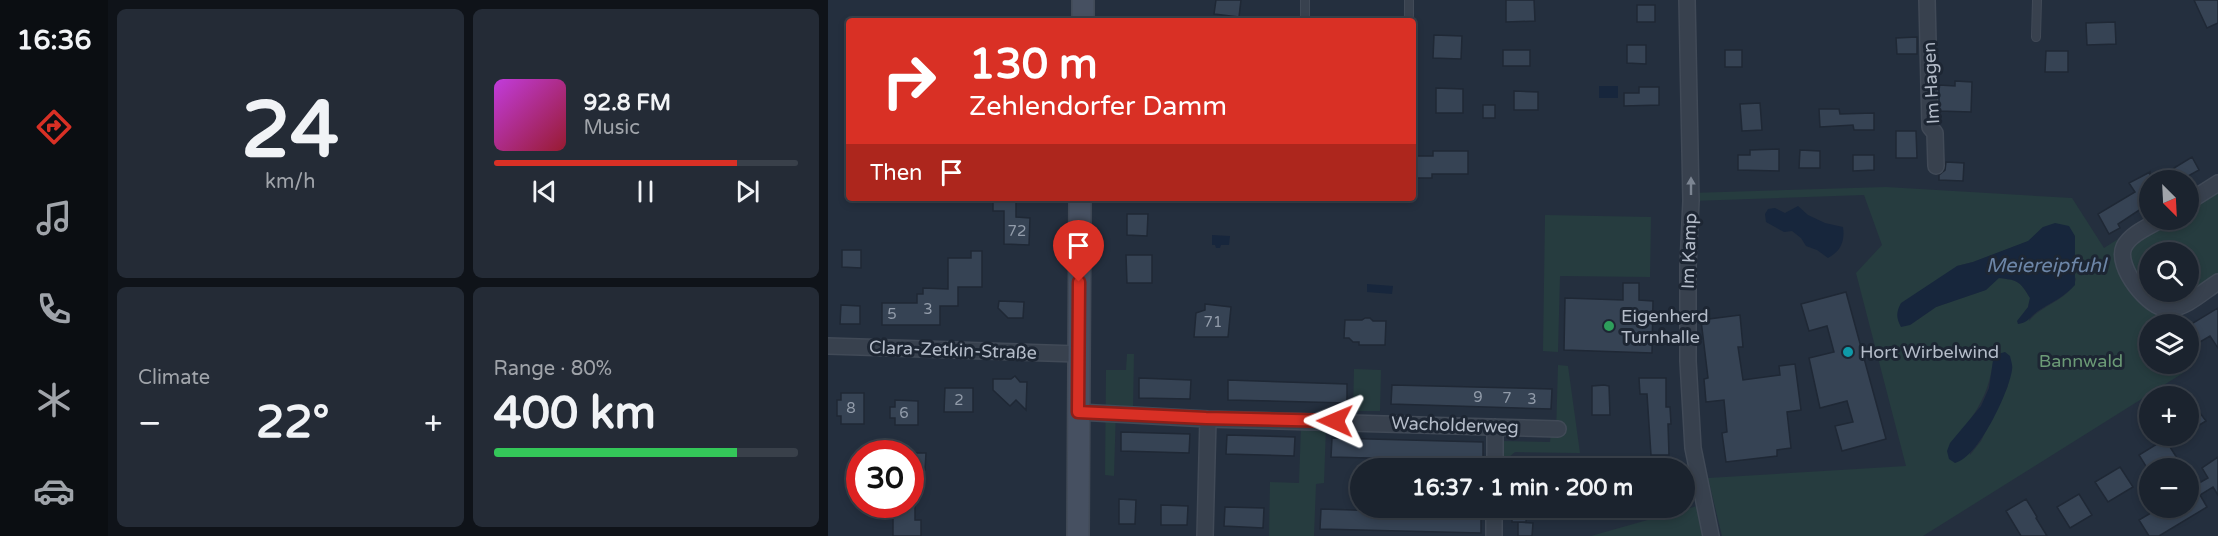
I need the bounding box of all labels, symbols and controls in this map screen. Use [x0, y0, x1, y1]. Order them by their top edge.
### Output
text: 16:36 [17, 24, 91, 57]
text: 130 m [969, 39, 1098, 90]
street label: Im Hagen [1918, 41, 1944, 125]
icon: right [870, 42, 948, 120]
text: 24 [241, 84, 339, 178]
text: 92.8 FM [584, 90, 671, 116]
text: Zehlendorfer Damm [969, 90, 1227, 123]
icon: directions [33, 106, 75, 148]
text: Music [584, 116, 640, 140]
icon: arrive [935, 156, 968, 189]
text: Then [870, 160, 923, 186]
text: km/h [265, 170, 315, 194]
north arrow [2139, 170, 2199, 230]
map controls [2139, 170, 2199, 518]
icon: previous [528, 175, 561, 208]
icon: pause [629, 175, 662, 208]
icon: next [731, 175, 764, 208]
one-way arrow [1686, 177, 1696, 196]
icon: music [33, 197, 75, 239]
street label: Im Kamp [1677, 213, 1701, 289]
pin [1053, 220, 1104, 282]
house number: 72 [1008, 222, 1026, 240]
icon: arrive [1062, 229, 1095, 262]
button: search [2139, 242, 2199, 302]
water label: Meiereipfuhl [1986, 254, 2108, 278]
icon: phone [33, 288, 75, 330]
house number: 3 [923, 300, 933, 318]
house number: 5 [887, 305, 897, 323]
place label: Eigenherd Turnhalle [1621, 305, 1709, 348]
house number: 71 [1204, 313, 1222, 331]
button: layers [2139, 314, 2199, 374]
marker: Eigenherd Turnhalle [1602, 319, 1616, 333]
street label: Clara-Zetkin-Straße [869, 336, 1037, 364]
place label: Hort Wirbelwind [1860, 341, 1999, 363]
marker: Hort Wirbelwind [1841, 345, 1855, 359]
park label: Bannwald [2039, 350, 2123, 372]
text: Range · 80% [494, 357, 612, 381]
text: Climate [138, 366, 210, 390]
icon: climate [33, 379, 75, 421]
button: + [2139, 386, 2199, 446]
text: 400 km [494, 387, 656, 441]
house number: 9 [1473, 388, 1483, 406]
position arrow [1303, 389, 1367, 453]
house number: 7 [1502, 389, 1512, 407]
house number: 3 [1527, 390, 1537, 408]
house number: 2 [954, 391, 964, 409]
text: 22° [256, 396, 329, 450]
house number: 8 [846, 399, 856, 417]
text: − [138, 404, 162, 443]
text: + [424, 404, 442, 443]
house number: 6 [899, 404, 909, 422]
street label: Wacholderweg [1391, 412, 1519, 438]
speed limit sign: 30 [846, 440, 924, 518]
button: − [2139, 458, 2199, 518]
icon: car [33, 470, 75, 512]
text: 16:37 · 1 min · 200 m [1412, 475, 1633, 501]

